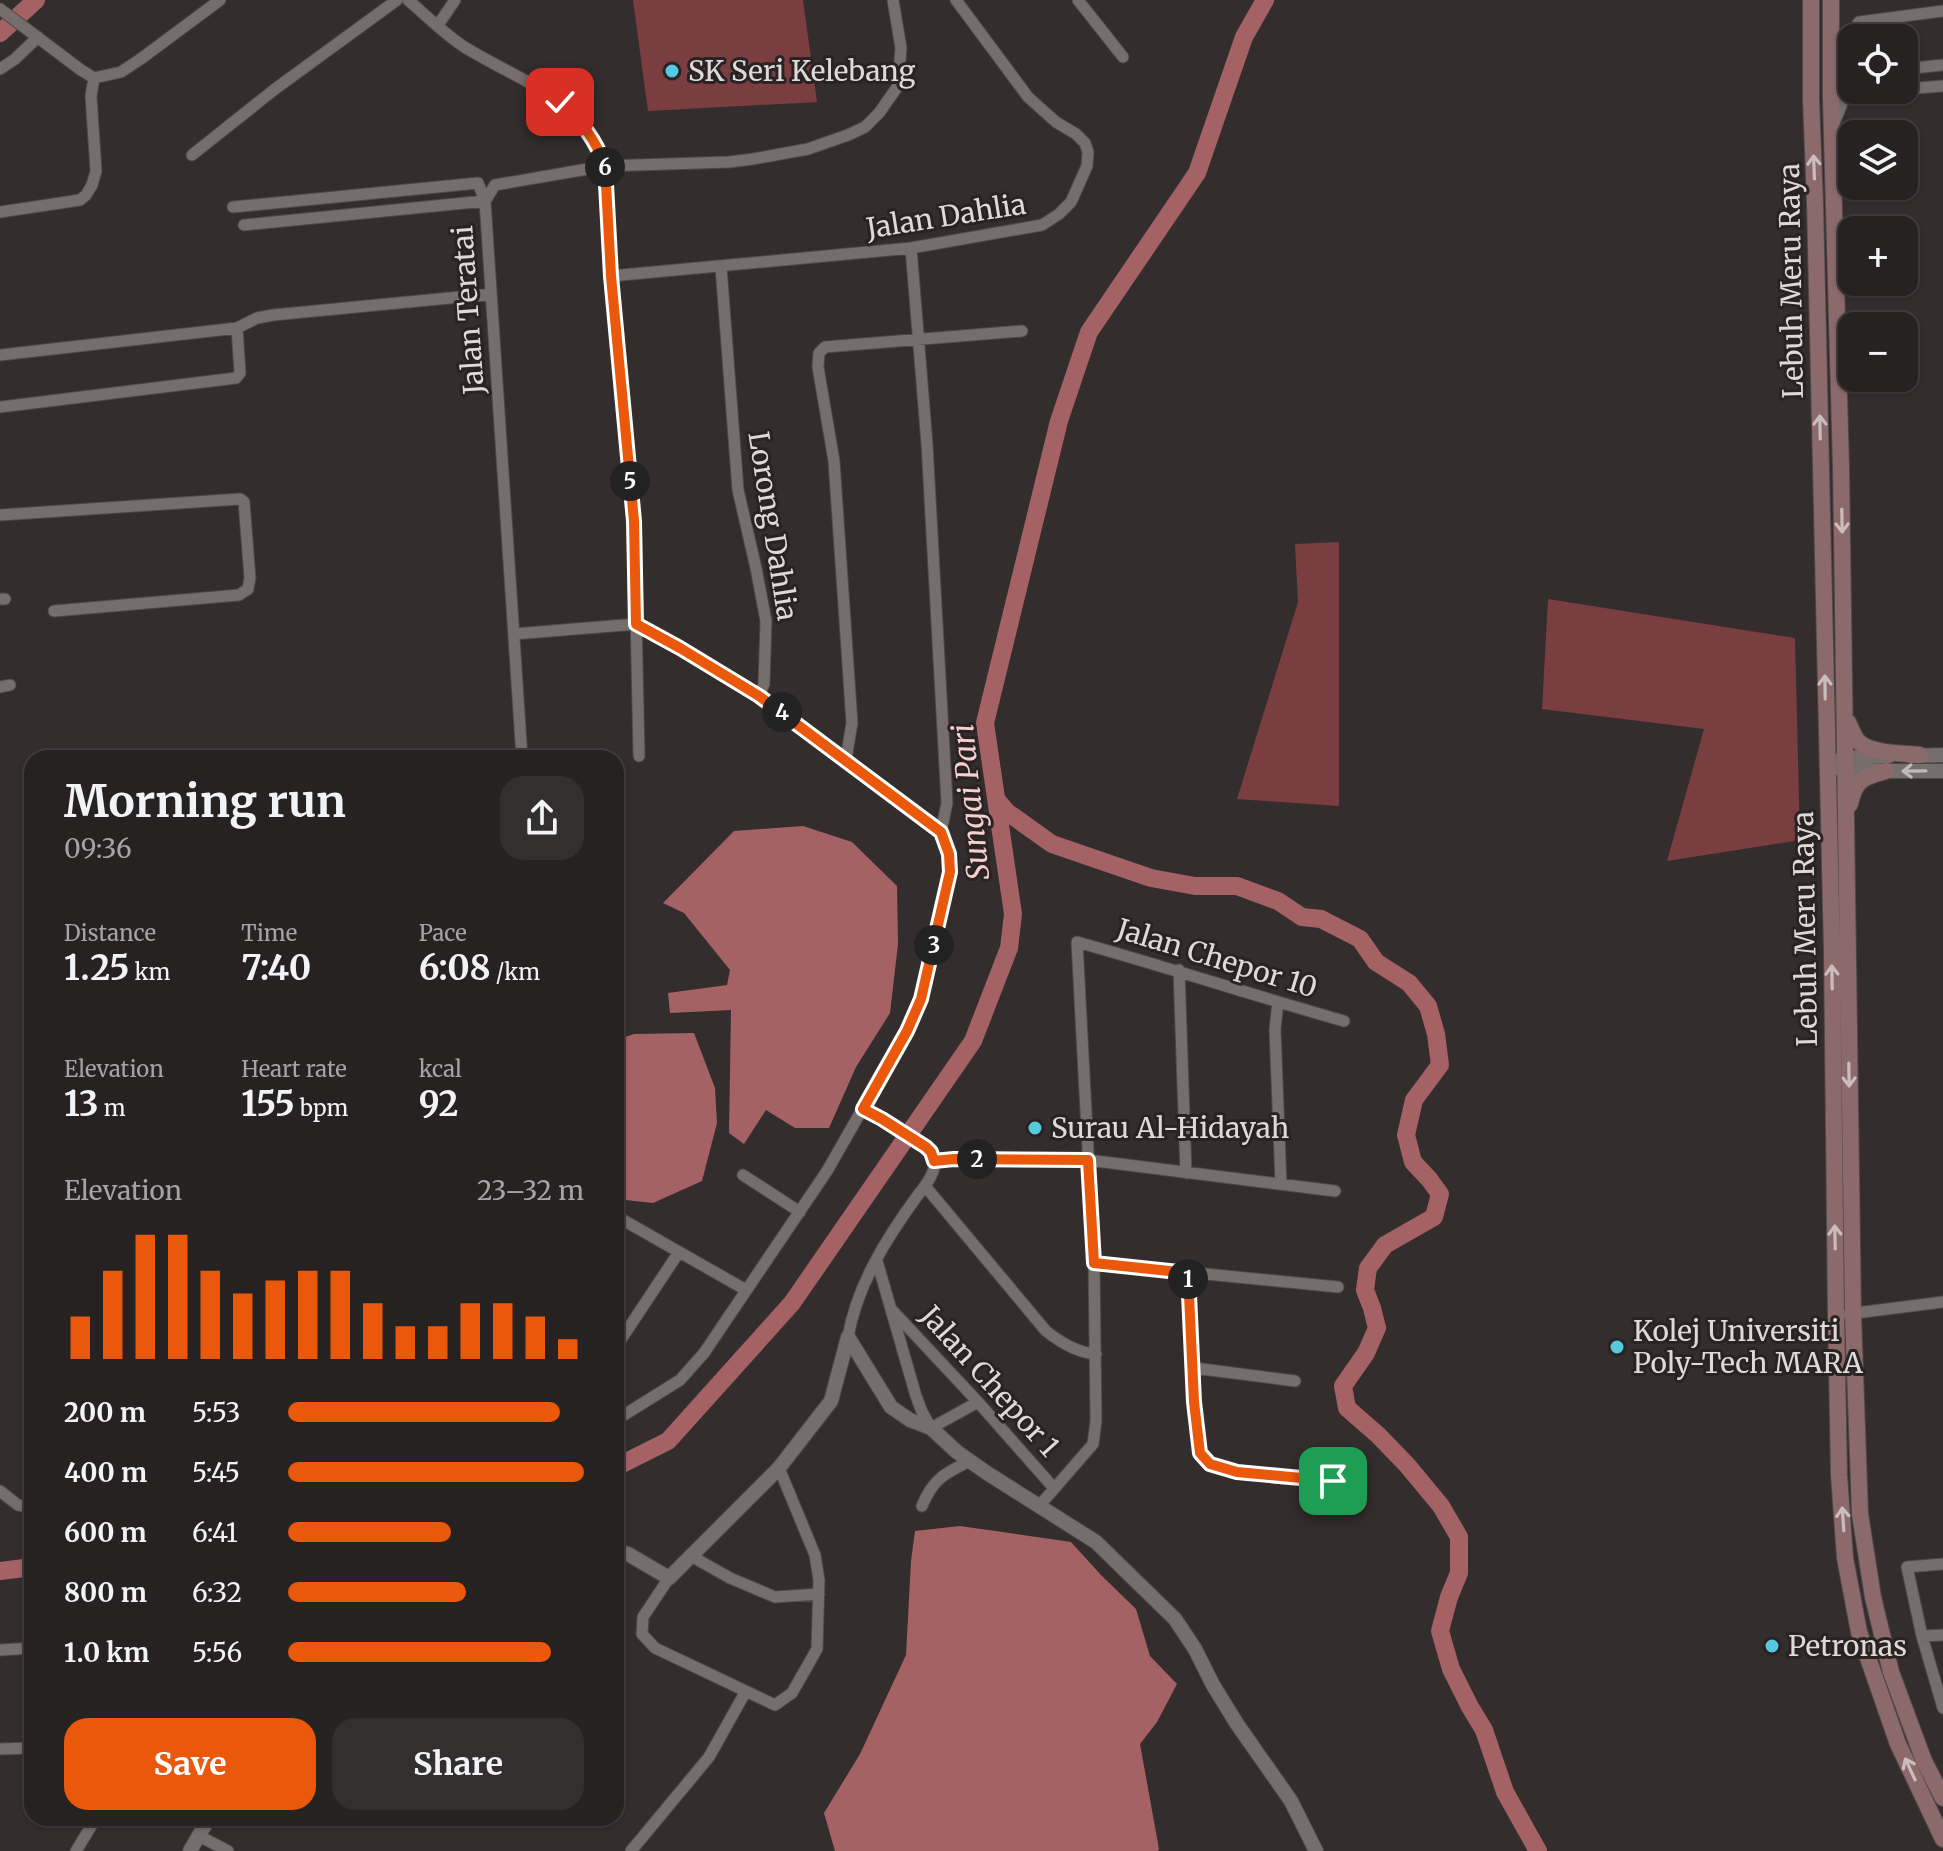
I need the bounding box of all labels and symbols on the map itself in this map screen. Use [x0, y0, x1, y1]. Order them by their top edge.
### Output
place label: SK Seri Kelebang [688, 53, 916, 89]
marker: SK Seri Kelebang [663, 62, 681, 80]
pin [526, 68, 594, 136]
pin: 6 [585, 147, 625, 187]
one-way arrow [1806, 154, 1821, 181]
street label: Lebuh Meru Raya [1771, 163, 1811, 399]
street label: Jalan Dahlia [863, 186, 1028, 247]
street label: Jalan Teratai [444, 224, 492, 397]
one-way arrow [1813, 414, 1828, 441]
street label: Lorong Dahlia [740, 429, 806, 623]
pin: 5 [610, 461, 650, 501]
one-way arrow [1834, 507, 1849, 534]
one-way arrow [1818, 674, 1833, 701]
pin: 4 [762, 692, 802, 732]
water label: Sungai Pari [943, 722, 997, 882]
one-way arrow [1901, 763, 1928, 779]
street label: Lebuh Meru Raya [1785, 811, 1825, 1047]
street label: Jalan Chepor 10 [1111, 910, 1322, 1006]
pin: 3 [914, 925, 954, 965]
one-way arrow [1824, 964, 1840, 991]
one-way arrow [1841, 1061, 1857, 1088]
place label: Surau Al-Hidayah [1051, 1110, 1289, 1146]
marker: Surau Al-Hidayah [1026, 1119, 1044, 1137]
pin: 2 [957, 1139, 997, 1179]
one-way arrow [1827, 1224, 1843, 1251]
pin: 1 [1168, 1259, 1208, 1299]
street label: Jalan Chepor 1 [912, 1297, 1067, 1464]
place label: Kolej Universiti Poly-Tech MARA [1633, 1313, 1863, 1381]
marker: Kolej Universiti Poly-Tech MARA [1608, 1338, 1626, 1356]
pin [1299, 1447, 1367, 1515]
one-way arrow [1835, 1506, 1850, 1533]
place label: Petronas [1788, 1628, 1907, 1664]
marker: Petronas [1763, 1637, 1781, 1655]
one-way arrow [1902, 1757, 1917, 1781]

